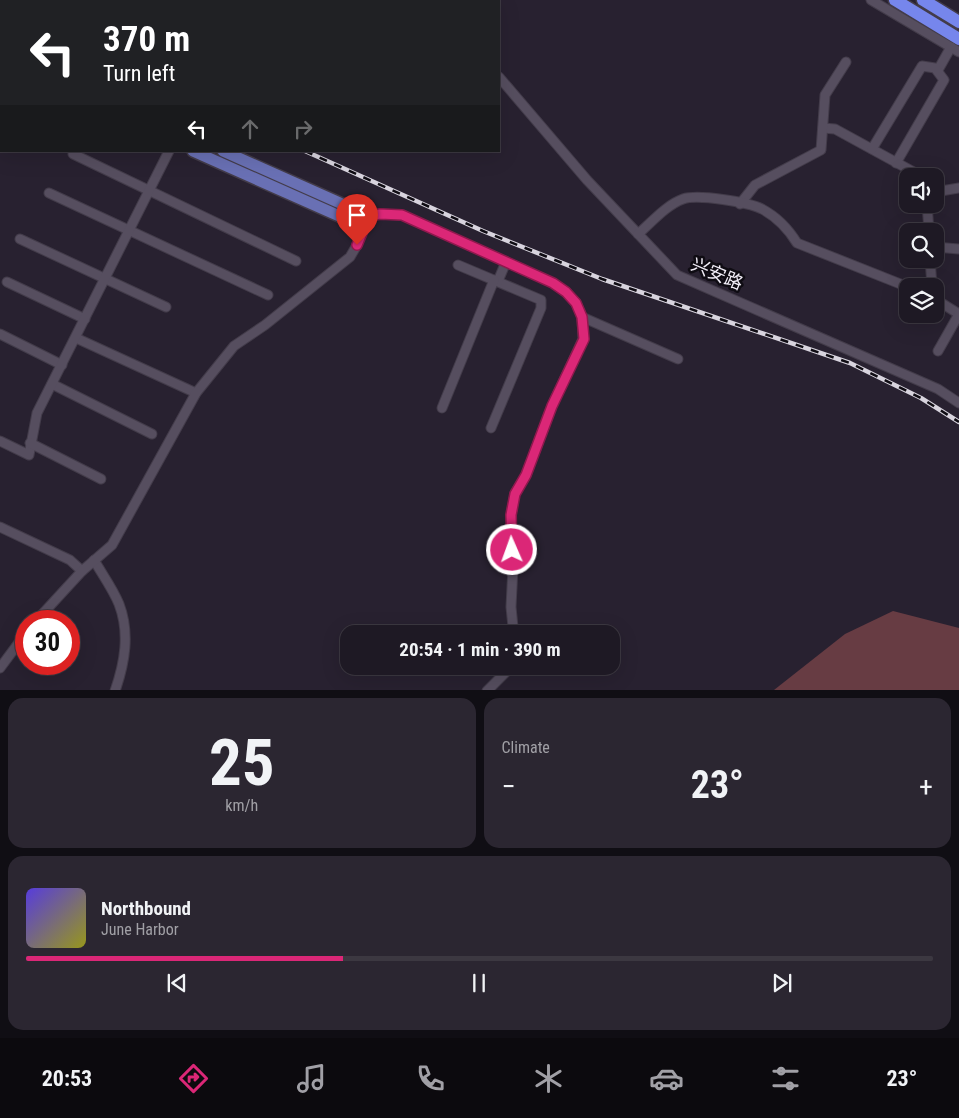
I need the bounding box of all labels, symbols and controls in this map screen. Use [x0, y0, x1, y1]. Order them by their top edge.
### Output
text: 370 m [103, 19, 190, 60]
icon: left [20, 20, 85, 85]
text: Turn left [103, 61, 175, 86]
icon: left [183, 115, 211, 143]
icon: ahead [236, 115, 264, 143]
icon: right [289, 115, 317, 143]
map controls [899, 168, 944, 323]
button: sound [899, 168, 944, 213]
pin [336, 194, 378, 245]
icon: arrive [343, 201, 371, 229]
button: search [899, 223, 944, 268]
street label: 兴安路 [688, 253, 746, 294]
button: layers [899, 278, 944, 323]
position arrow [485, 523, 537, 575]
speed limit sign: 30 [15, 610, 80, 675]
text: 20:54 · 1 min · 390 m [399, 638, 561, 661]
text: 25 [209, 725, 275, 801]
text: Climate [502, 738, 550, 757]
text: 23° [691, 763, 744, 807]
text: − [502, 770, 516, 803]
text: + [919, 770, 933, 803]
text: km/h [225, 796, 258, 815]
text: Northbound [101, 897, 191, 920]
text: June Harbor [101, 920, 179, 939]
icon: previous [163, 969, 191, 997]
icon: pause [465, 969, 493, 997]
icon: next [768, 969, 796, 997]
icon: directions [176, 1061, 211, 1096]
icon: music [294, 1061, 329, 1096]
icon: phone [413, 1061, 448, 1096]
icon: climate [531, 1061, 566, 1096]
icon: car [649, 1061, 684, 1096]
icon: filters [768, 1061, 803, 1096]
text: 20:53 [42, 1066, 92, 1091]
text: 23° [886, 1066, 917, 1091]

